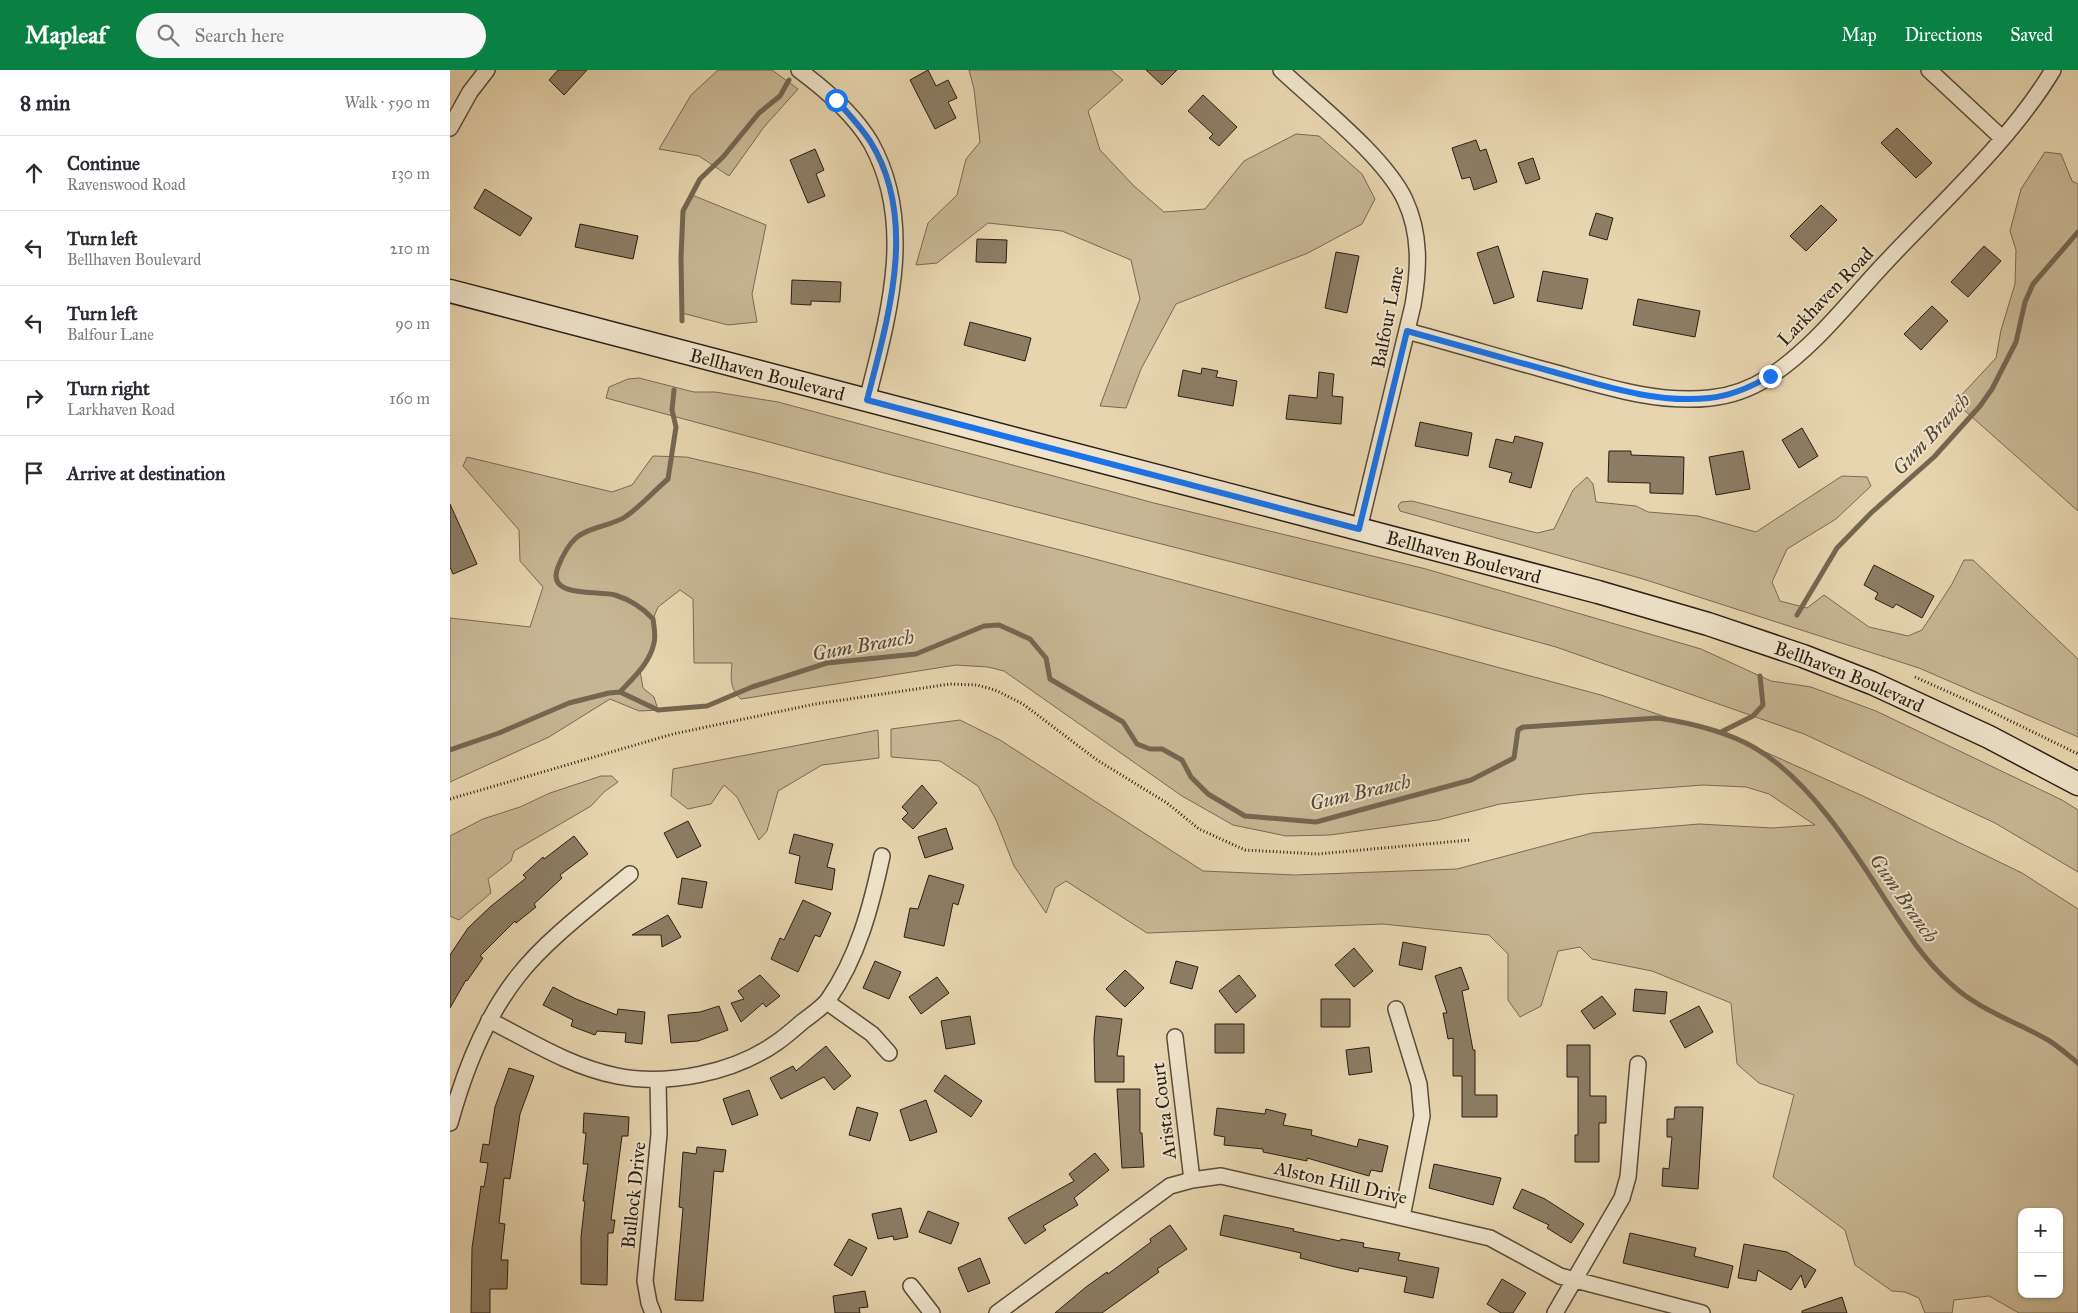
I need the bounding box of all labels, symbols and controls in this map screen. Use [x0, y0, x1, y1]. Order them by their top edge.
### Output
search box [136, 13, 486, 58]
text: Mapleaf [25, 20, 106, 50]
icon: search [154, 21, 182, 49]
text: Search here [194, 24, 284, 47]
text: Map [1841, 24, 1877, 46]
text: Directions [1905, 24, 1982, 46]
text: Saved [2010, 24, 2053, 46]
route start [825, 89, 848, 112]
text: 8 min [20, 90, 70, 116]
text: Walk · 590 m [344, 93, 430, 112]
text: Continue [67, 152, 140, 175]
icon: ahead [20, 159, 48, 187]
text: 130 m [391, 164, 430, 183]
text: Ravenswood Road [67, 175, 186, 194]
text: Turn left [67, 227, 137, 250]
icon: left [20, 234, 48, 262]
text: 210 m [390, 239, 430, 258]
street label: Larkhaven Road [1773, 242, 1878, 350]
text: Bellhaven Boulevard [67, 250, 201, 269]
street label: Balfour Lane [1366, 264, 1409, 370]
text: Turn left [67, 302, 137, 325]
icon: left [20, 309, 48, 337]
text: 90 m [395, 314, 430, 333]
text: Balfour Lane [67, 325, 154, 344]
street label: Bellhaven Boulevard [687, 343, 848, 406]
route end [1759, 365, 1782, 388]
text: Turn right [67, 377, 150, 400]
icon: right [20, 384, 48, 412]
water label: Gum Branch [1887, 388, 1975, 480]
text: 160 m [389, 389, 430, 408]
text: Larkhaven Road [67, 400, 175, 419]
icon: arrive [20, 459, 48, 487]
text: Arrive at destination [67, 462, 225, 485]
street label: Bellhaven Boulevard [1384, 526, 1544, 589]
water label: Gum Branch [810, 624, 916, 666]
street label: Bellhaven Boulevard [1771, 636, 1928, 718]
water label: Gum Branch [1307, 769, 1413, 815]
water label: Gum Branch [1865, 849, 1943, 947]
street label: Arista Court [1146, 1061, 1181, 1162]
street label: Bullock Drive [616, 1140, 651, 1250]
street label: Alston Hill Drive [1271, 1156, 1410, 1209]
map controls [2018, 1208, 2063, 1298]
button: + [2018, 1208, 2063, 1253]
button: − [2018, 1253, 2063, 1298]

